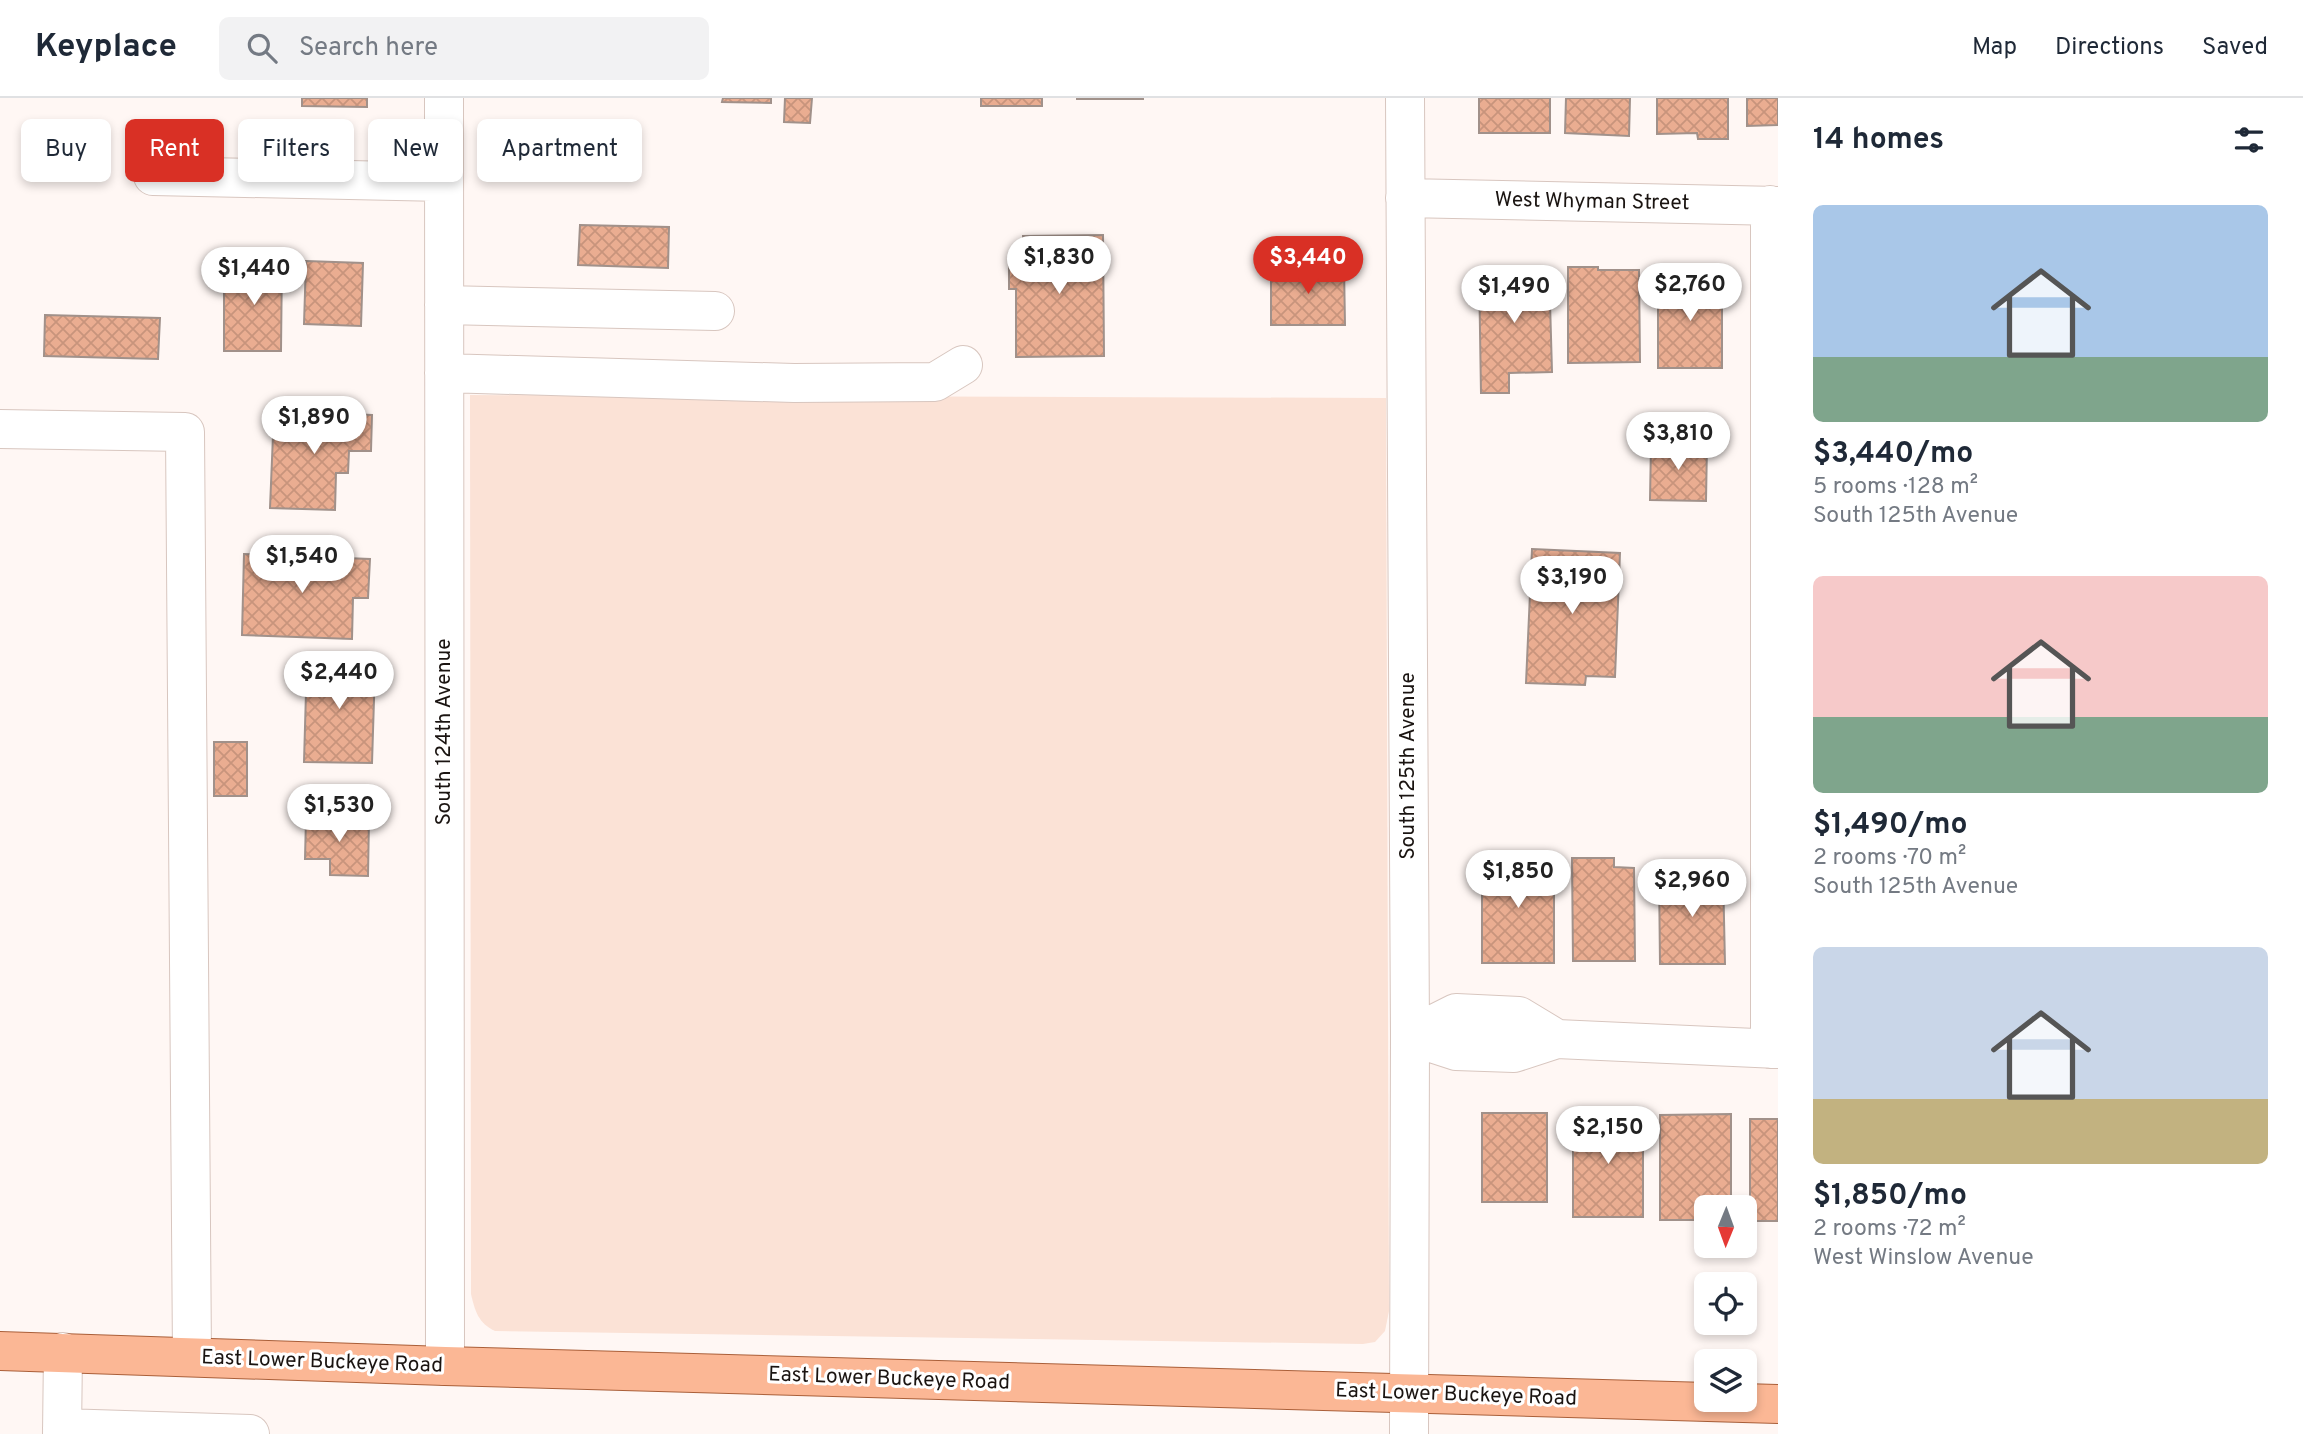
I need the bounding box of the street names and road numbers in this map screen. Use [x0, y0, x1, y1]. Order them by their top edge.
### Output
street label: West Whyman Street [1494, 187, 1690, 217]
street label: South 124th Avenue [431, 638, 458, 826]
street label: South 125th Avenue [1395, 672, 1422, 860]
street label: East Lower Buckeye Road [201, 1344, 443, 1380]
street label: East Lower Buckeye Road [768, 1361, 1010, 1397]
street label: East Lower Buckeye Road [1335, 1377, 1577, 1413]

